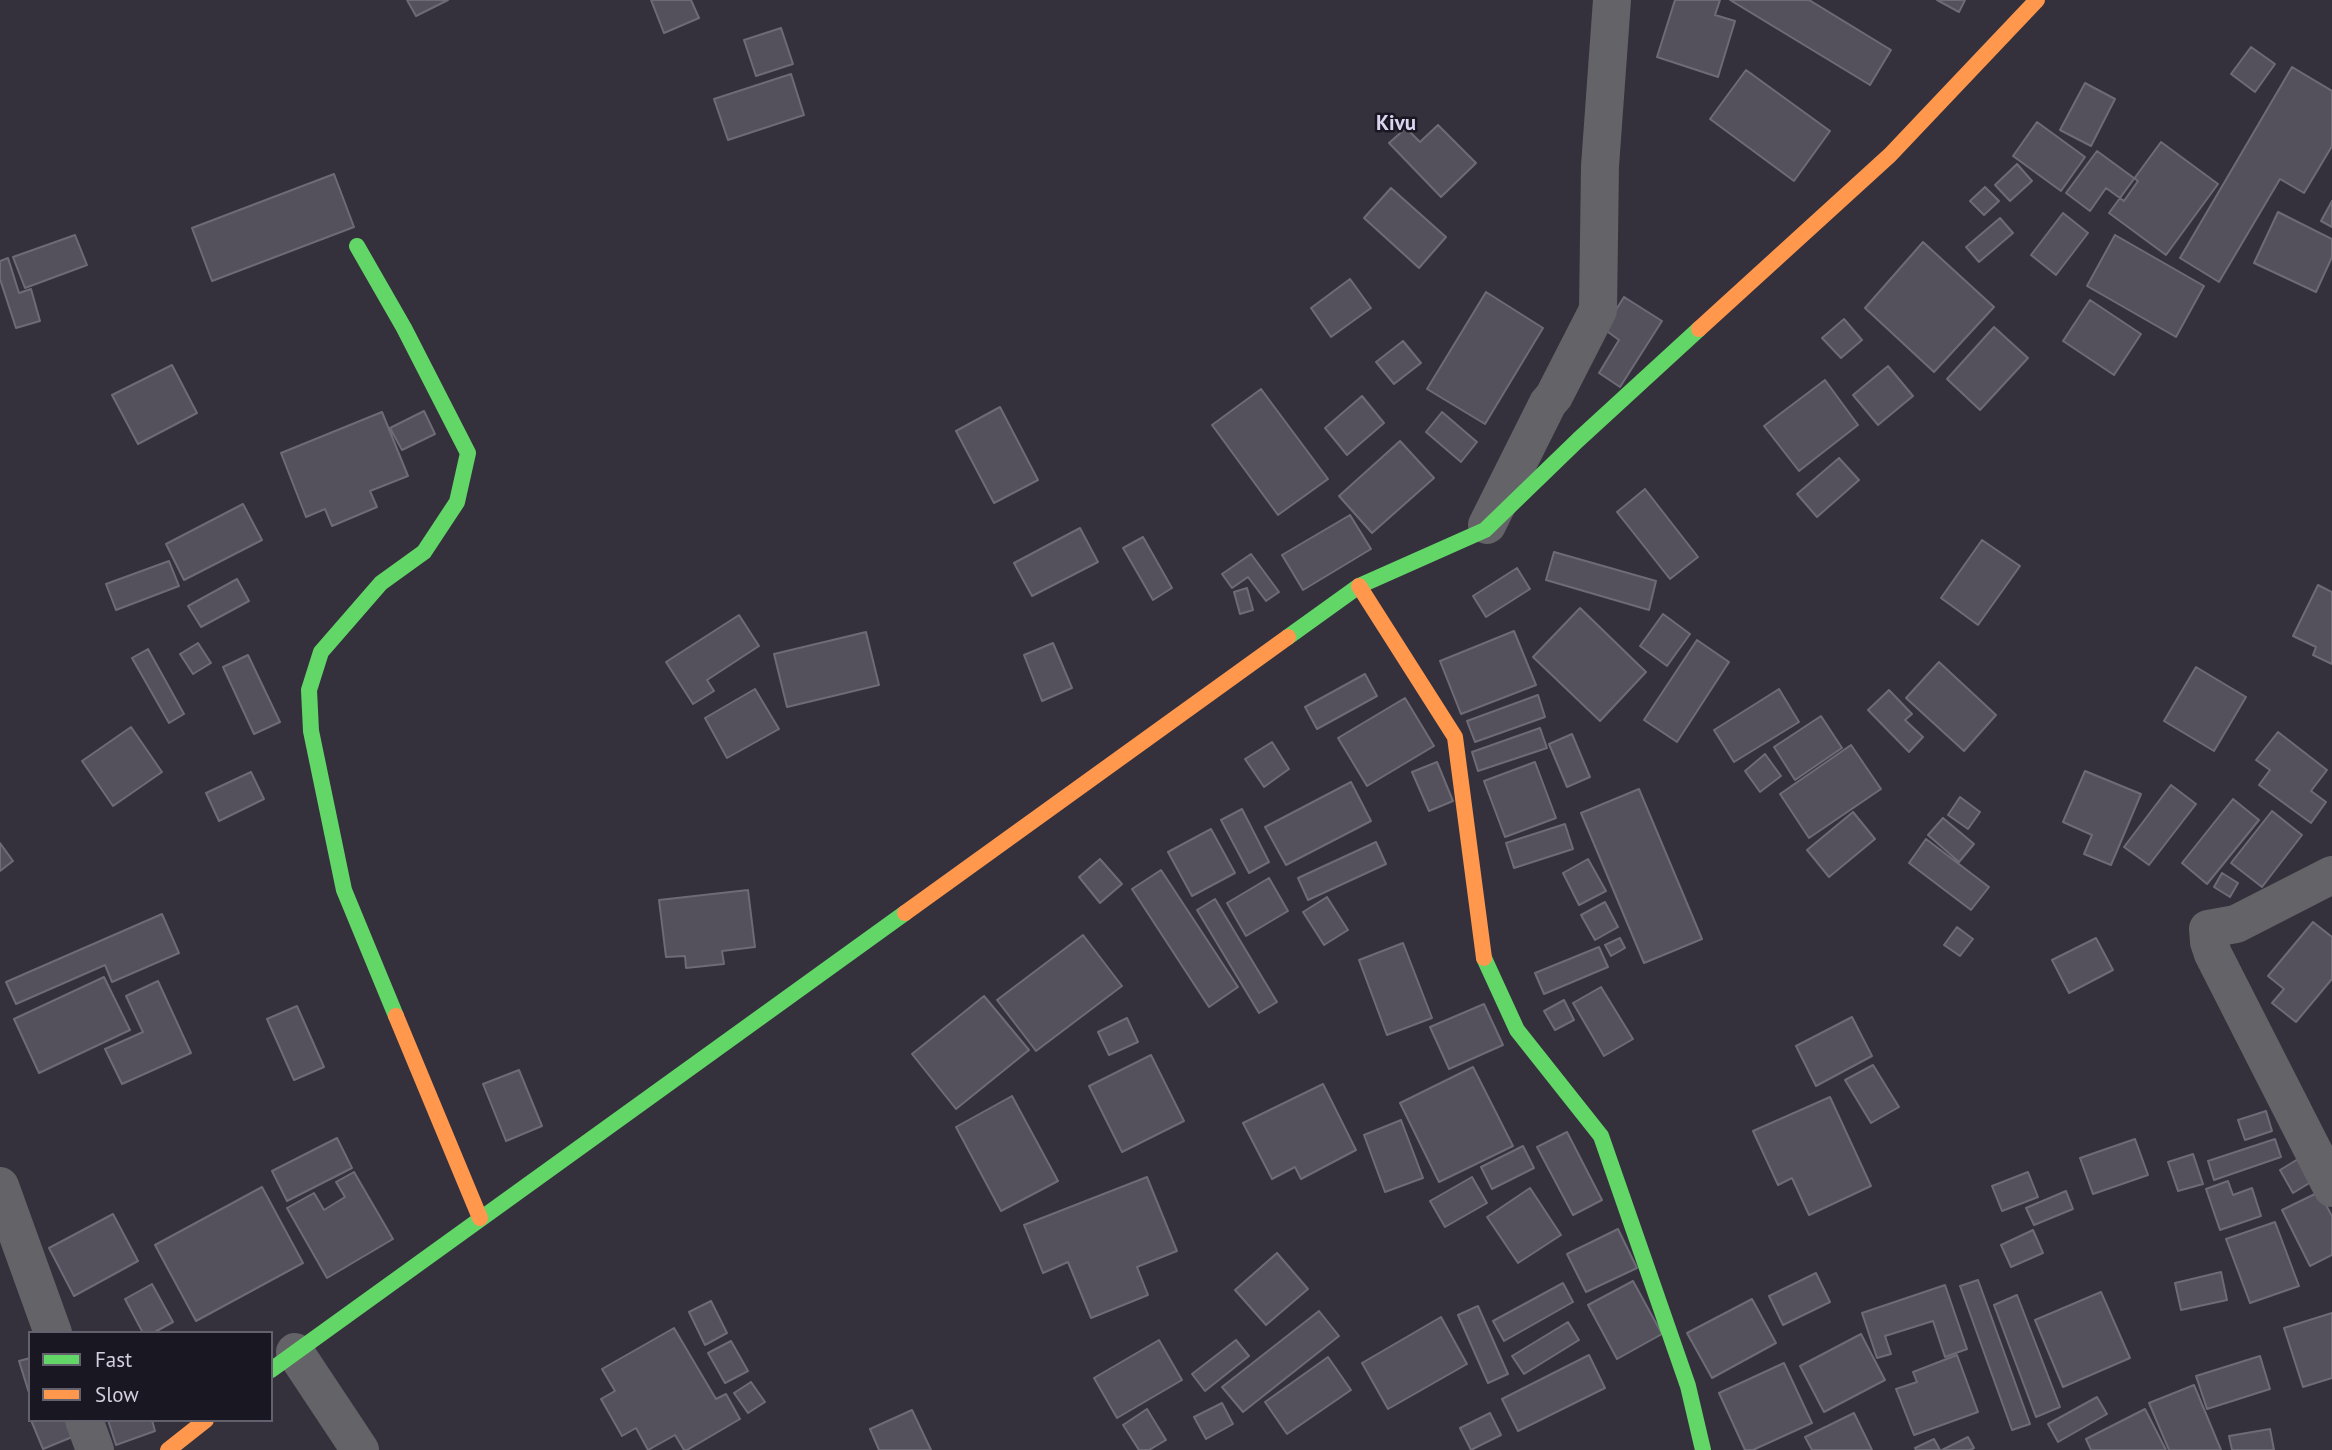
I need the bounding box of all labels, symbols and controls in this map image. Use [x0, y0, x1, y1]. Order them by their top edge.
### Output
district label: Kivu [1376, 111, 1416, 137]
legend [28, 1331, 273, 1422]
text: Fast [95, 1346, 132, 1373]
text: Slow [95, 1381, 139, 1408]

